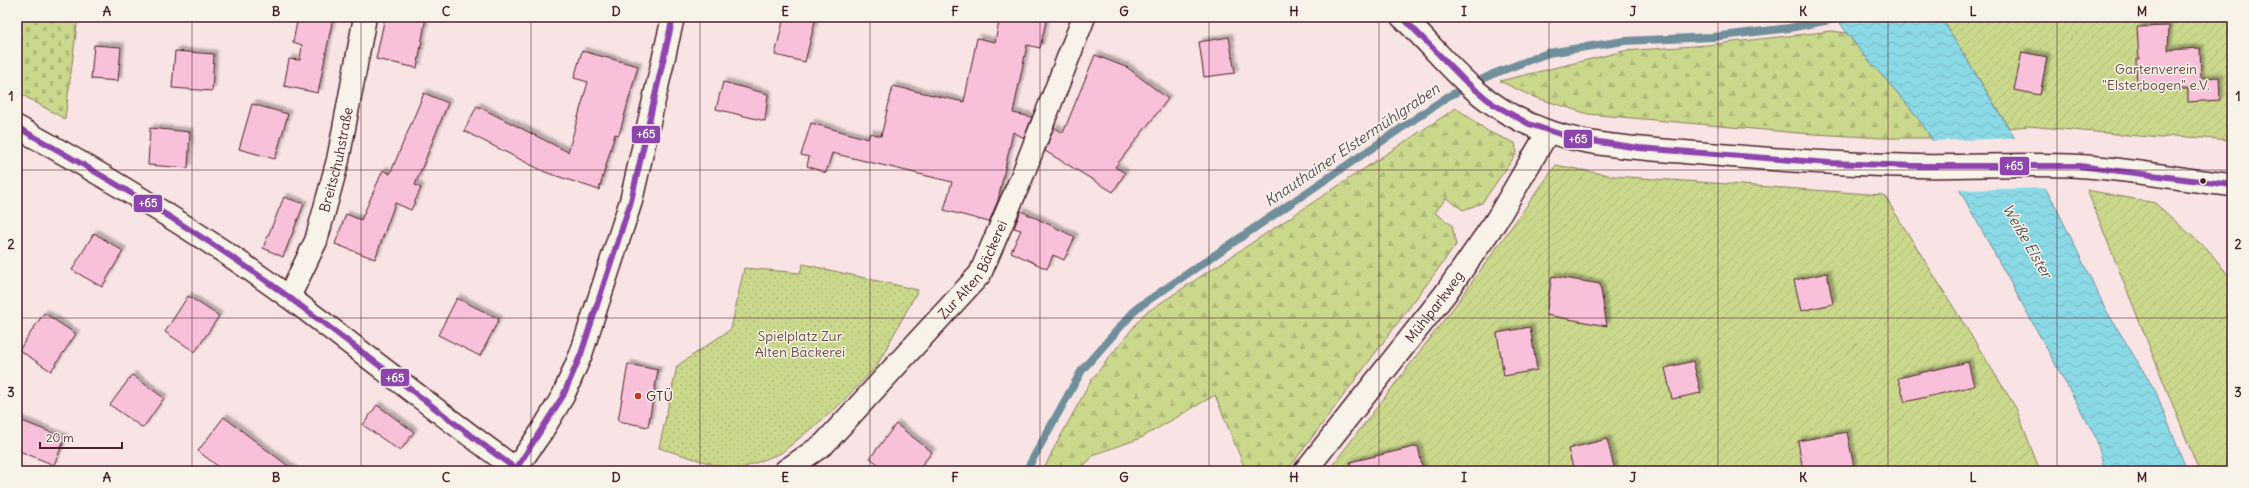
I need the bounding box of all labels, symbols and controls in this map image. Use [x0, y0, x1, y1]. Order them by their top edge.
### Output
text: A [103, 3, 112, 20]
text: B [272, 3, 281, 20]
text: C [442, 3, 451, 20]
text: D [611, 3, 621, 20]
text: E [781, 3, 789, 20]
text: F [951, 3, 959, 20]
text: G [1119, 3, 1129, 20]
text: H [1289, 3, 1299, 20]
text: I [1461, 3, 1467, 20]
text: J [1630, 3, 1637, 20]
text: K [1799, 3, 1808, 20]
text: L [1969, 3, 1977, 20]
text: M [2137, 3, 2147, 20]
park label: Gartenverein "Elsterbogen" e.V. [2102, 60, 2210, 94]
water label: Knauthainer Elstermühlgraben [1261, 79, 1443, 210]
text: 1 [8, 88, 14, 105]
text: 1 [2235, 88, 2241, 105]
street label: Breitschuhstraße [315, 106, 357, 214]
line badge: +65 [631, 125, 661, 144]
text: +65 [637, 127, 655, 141]
line badge: +65 [1563, 129, 1593, 149]
text: +65 [1569, 132, 1587, 146]
line badge: +65 [1999, 156, 2030, 176]
text: +65 [2005, 159, 2023, 173]
unlabelled marker [2198, 176, 2208, 186]
line badge: +65 [133, 194, 163, 213]
text: +65 [139, 196, 157, 210]
water label: Weiße Elster [1999, 200, 2057, 283]
street label: Zur Alten Bäckerei [934, 218, 1011, 323]
text: 2 [7, 236, 15, 253]
text: 2 [2234, 236, 2242, 253]
street label: Mühlparkweg [1401, 267, 1467, 346]
park label: Spielplatz Zur Alten Bäckerei [755, 327, 845, 361]
line badge: +65 [380, 368, 410, 387]
text: +65 [386, 371, 404, 385]
text: 3 [7, 384, 15, 401]
text: 3 [2234, 384, 2242, 401]
place label: GTÜ [646, 387, 673, 405]
marker: GTÜ [633, 391, 643, 401]
scale bar [40, 424, 122, 450]
text: 20 m [46, 430, 74, 445]
text: A [103, 469, 112, 486]
text: B [272, 469, 281, 486]
text: C [442, 469, 451, 486]
text: D [611, 469, 621, 486]
text: E [781, 469, 789, 486]
text: F [951, 469, 959, 486]
text: G [1119, 469, 1129, 486]
text: H [1289, 469, 1299, 486]
text: I [1461, 469, 1467, 486]
text: J [1630, 469, 1637, 486]
text: K [1799, 469, 1808, 486]
text: L [1969, 469, 1977, 486]
text: M [2137, 469, 2147, 486]

